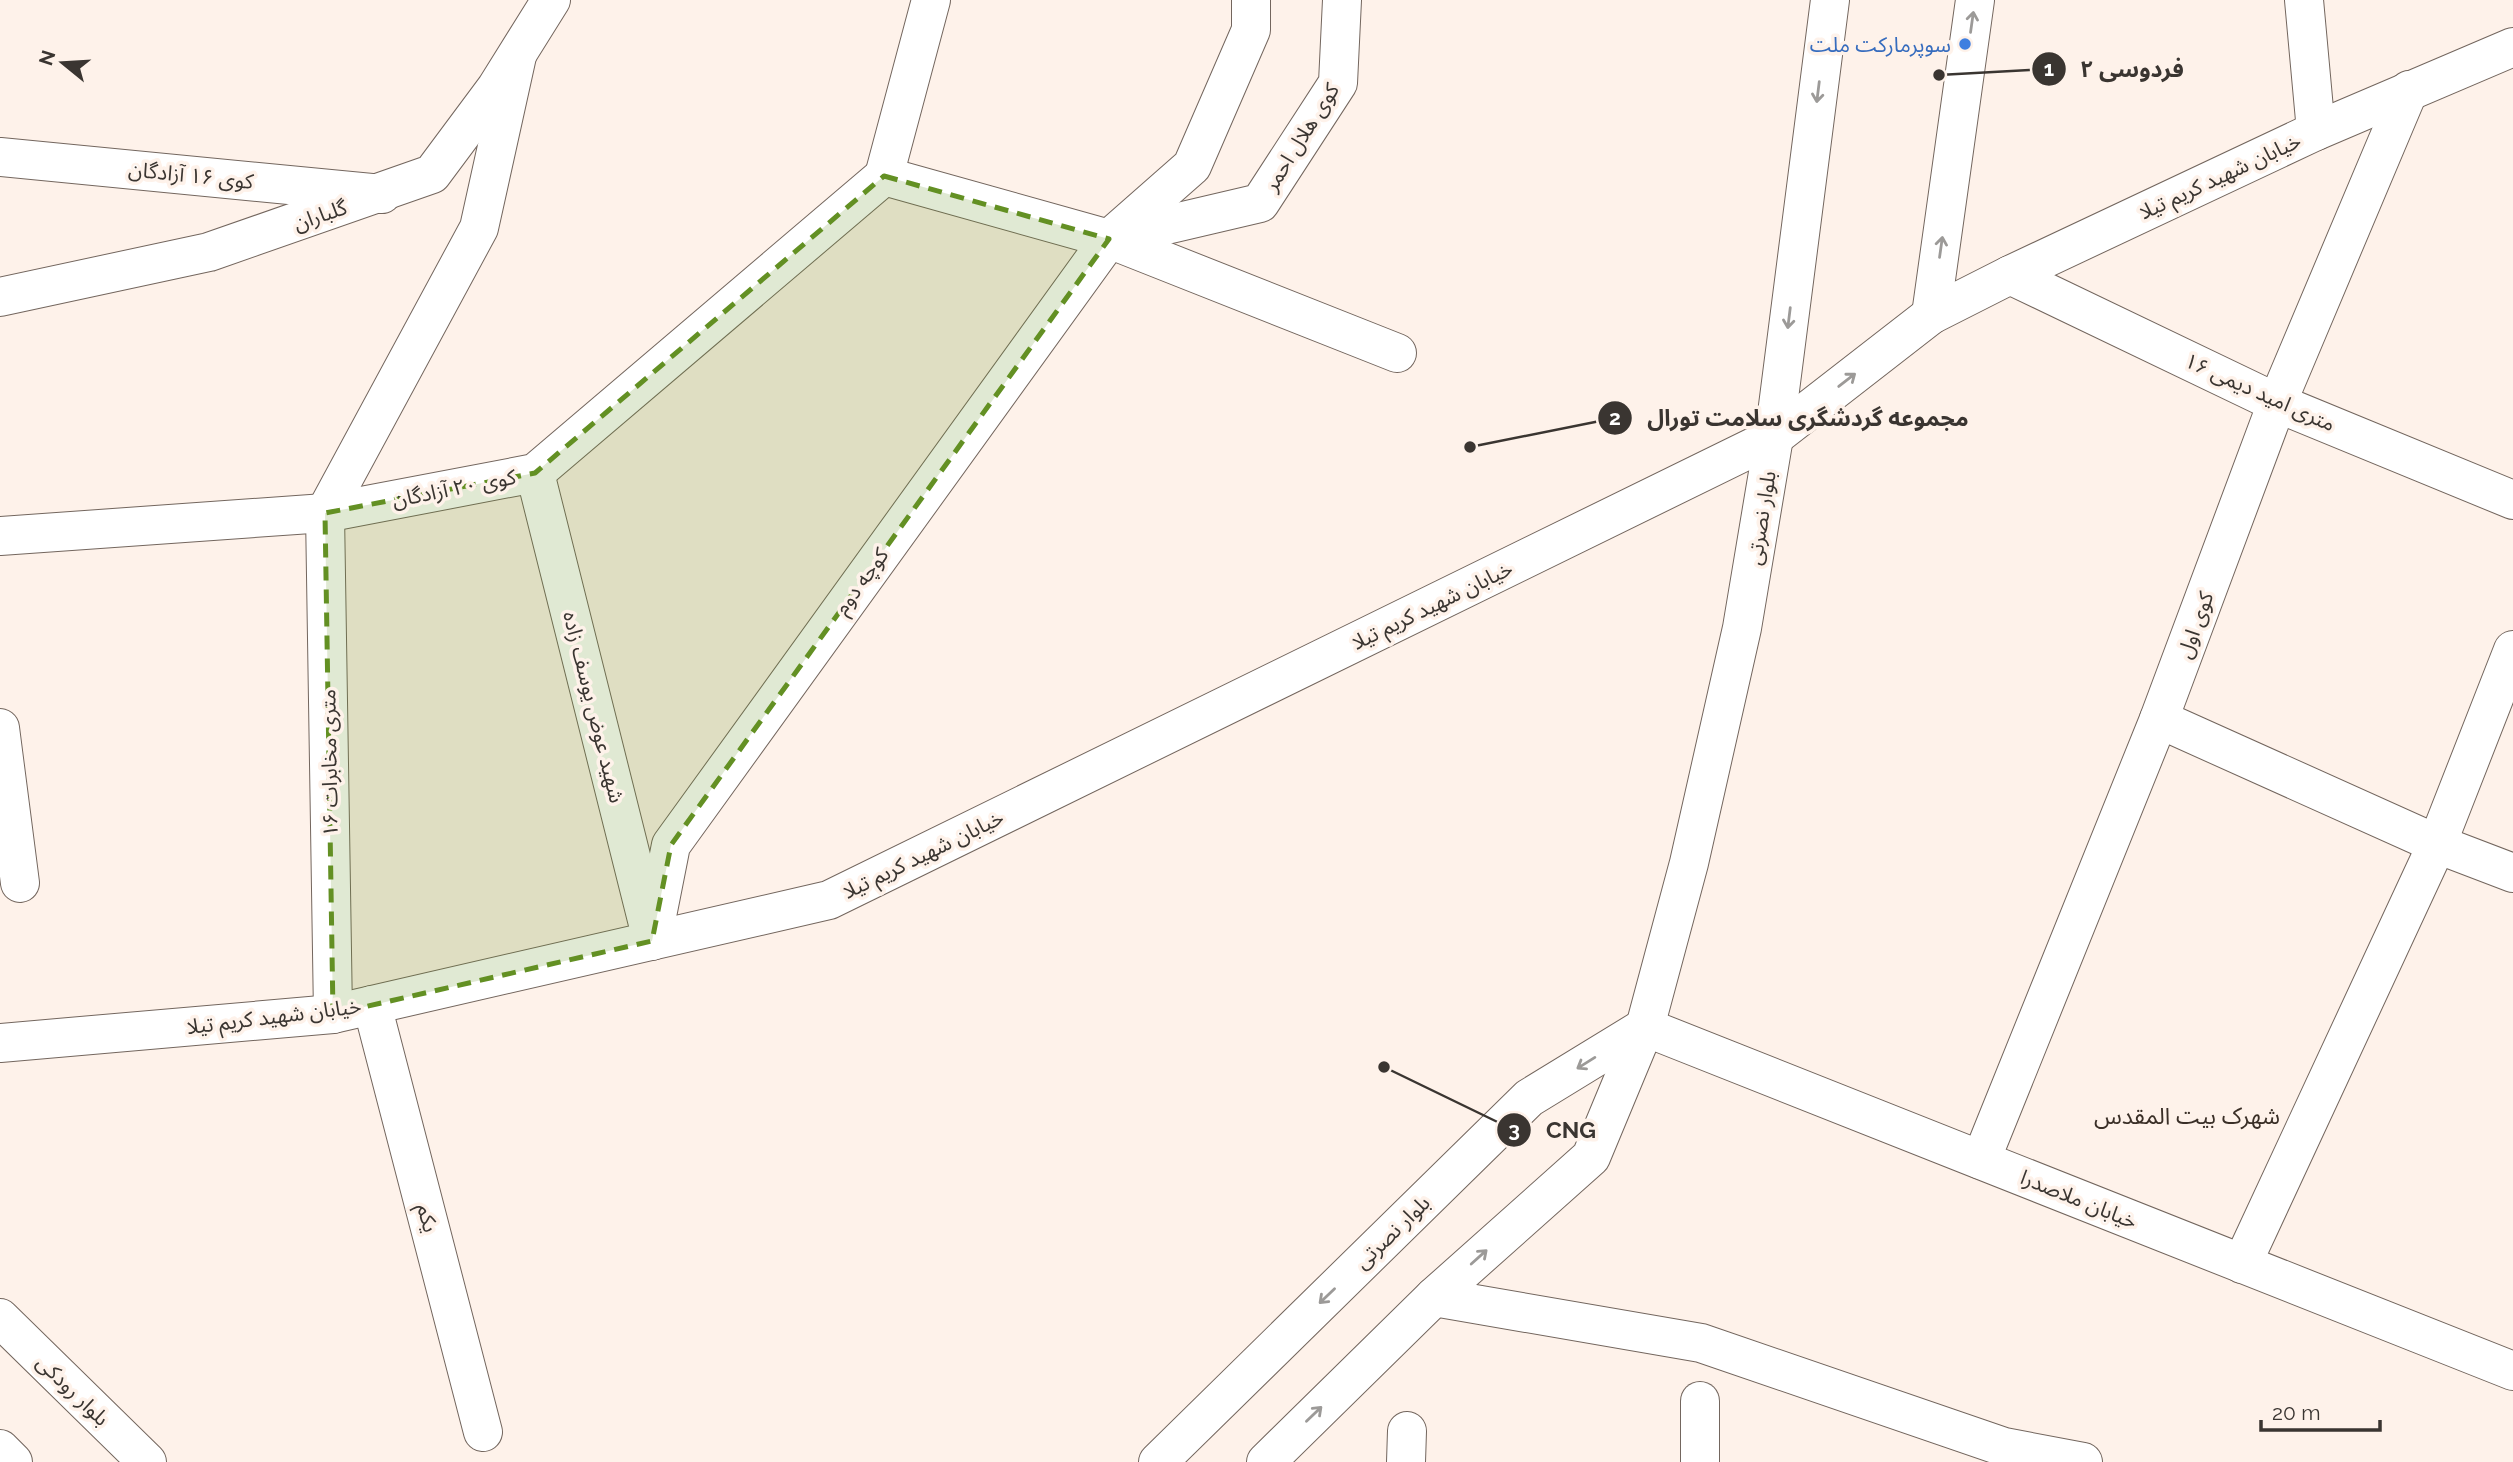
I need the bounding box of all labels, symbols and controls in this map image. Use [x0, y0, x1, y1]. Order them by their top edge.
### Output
one-way arrow [1965, 11, 1978, 34]
north arrow [28, 28, 98, 98]
place label: سوپرمارکت ملت [1810, 32, 1951, 58]
marker: سوپرمارکت ملت [1957, 36, 1973, 52]
text: N [34, 47, 60, 68]
callout: فردوسی ۲ [2031, 47, 2198, 91]
text: فردوسی ۲ [2080, 55, 2184, 83]
text: 1 [2044, 56, 2054, 81]
street label: کوی هلال احمر [1257, 78, 1344, 196]
one-way arrow [1811, 80, 1824, 103]
street label: خیابان شهید کریم تیلا [2135, 128, 2306, 227]
street label: کوی ۱۶ آزادگان [127, 156, 255, 194]
street label: گلباران [290, 194, 350, 236]
one-way arrow [1934, 237, 1947, 259]
one-way arrow [1783, 306, 1796, 329]
street label: ۱۶ متری امید دیمی [2181, 348, 2339, 436]
one-way arrow [1838, 373, 1856, 388]
callout: مجموعه گردشگری سلامت تورال [1598, 396, 1982, 440]
text: مجموعه گردشگری سلامت تورال [1647, 404, 1969, 432]
text: 2 [1609, 405, 1621, 430]
street label: کوی ۲۰ آزادگان [390, 464, 518, 512]
street label: بلوار نصرتی [1741, 469, 1781, 567]
street label: کوچه دوم [829, 543, 897, 621]
street label: خیابان شهید کریم تیلا [1348, 555, 1518, 657]
street label: کوی اول [2171, 588, 2219, 662]
street label: شهید عوض یوسف زاده [558, 609, 630, 805]
street label: ۱۶ متری مخابرات [315, 689, 343, 837]
street label: خیابان شهید کریم تیلا [839, 804, 1009, 906]
street label: خیابان شهید کریم تیلا [185, 993, 363, 1042]
one-way arrow [1577, 1056, 1597, 1070]
district label: شهرک بیت المقدس [2094, 1102, 2280, 1130]
callout: CNG [1497, 1108, 1610, 1152]
text: CNG [1546, 1116, 1596, 1143]
text: 3 [1508, 1117, 1520, 1142]
street label: خیابان ملاصدرا [2017, 1164, 2141, 1234]
street label: بلوار نصرتی [1349, 1190, 1435, 1274]
street label: یکم [409, 1201, 444, 1236]
one-way arrow [1470, 1249, 1488, 1265]
one-way arrow [1319, 1287, 1336, 1304]
street label: بلوار رودکی [32, 1349, 114, 1431]
scale bar [2261, 1388, 2380, 1432]
text: 20 m [2272, 1400, 2320, 1425]
one-way arrow [1306, 1406, 1323, 1423]

